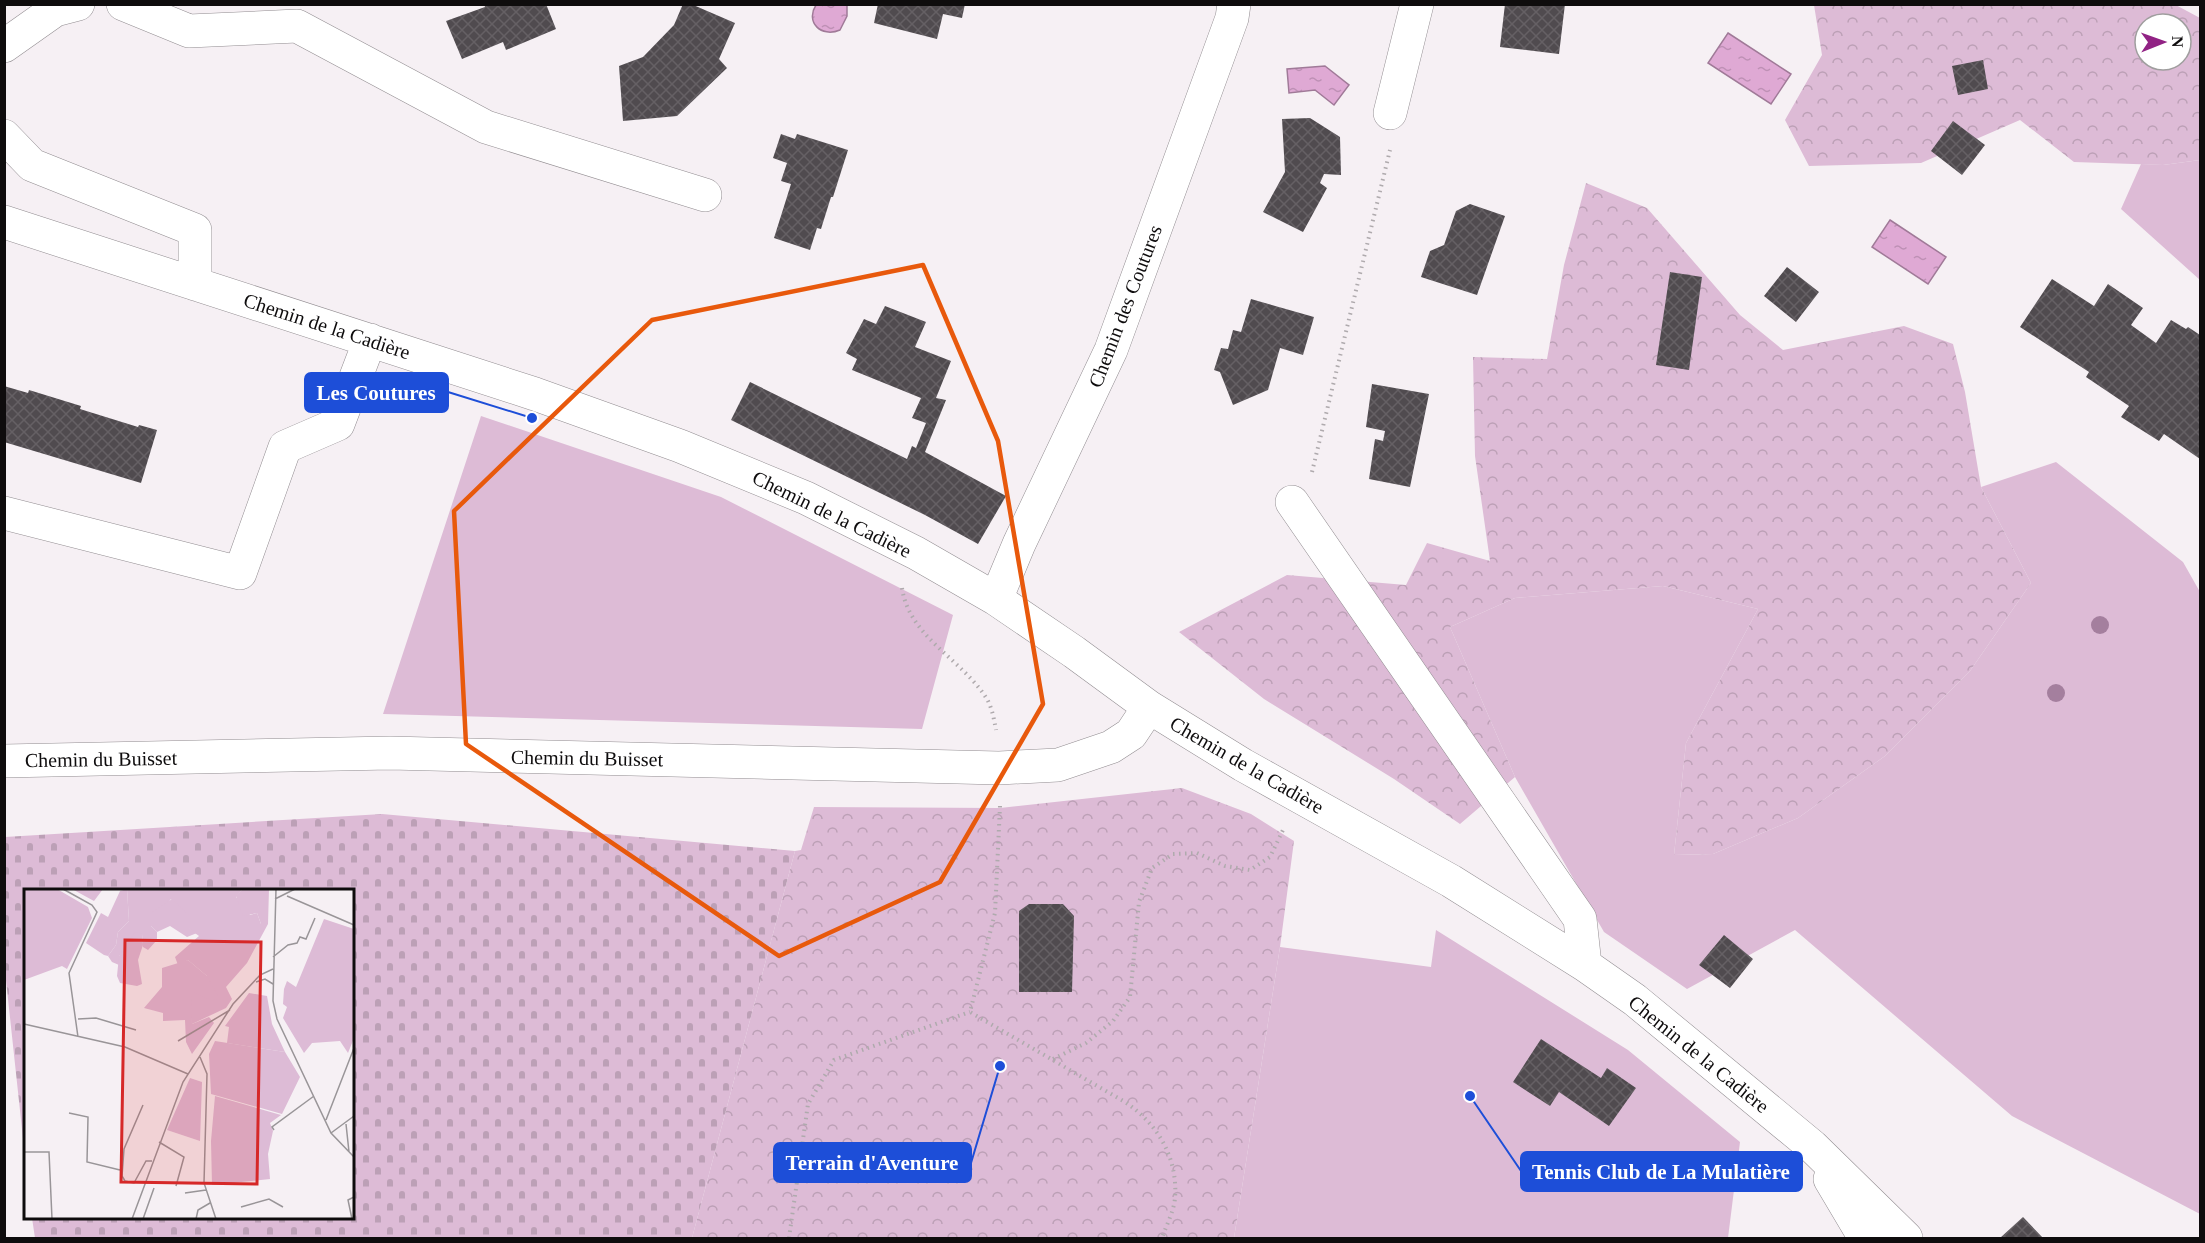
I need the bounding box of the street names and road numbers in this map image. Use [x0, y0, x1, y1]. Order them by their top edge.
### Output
street label: Chemin des Coutures [1084, 221, 1166, 390]
street label: Chemin de la Cadière [241, 289, 413, 363]
street label: Chemin de la Cadière [749, 466, 915, 562]
street label: Chemin de la Cadière [1166, 712, 1328, 818]
street label: Chemin du Buisset [511, 746, 664, 770]
street label: Chemin du Buisset [25, 747, 178, 771]
street label: Chemin de la Cadière [1625, 991, 1774, 1117]

